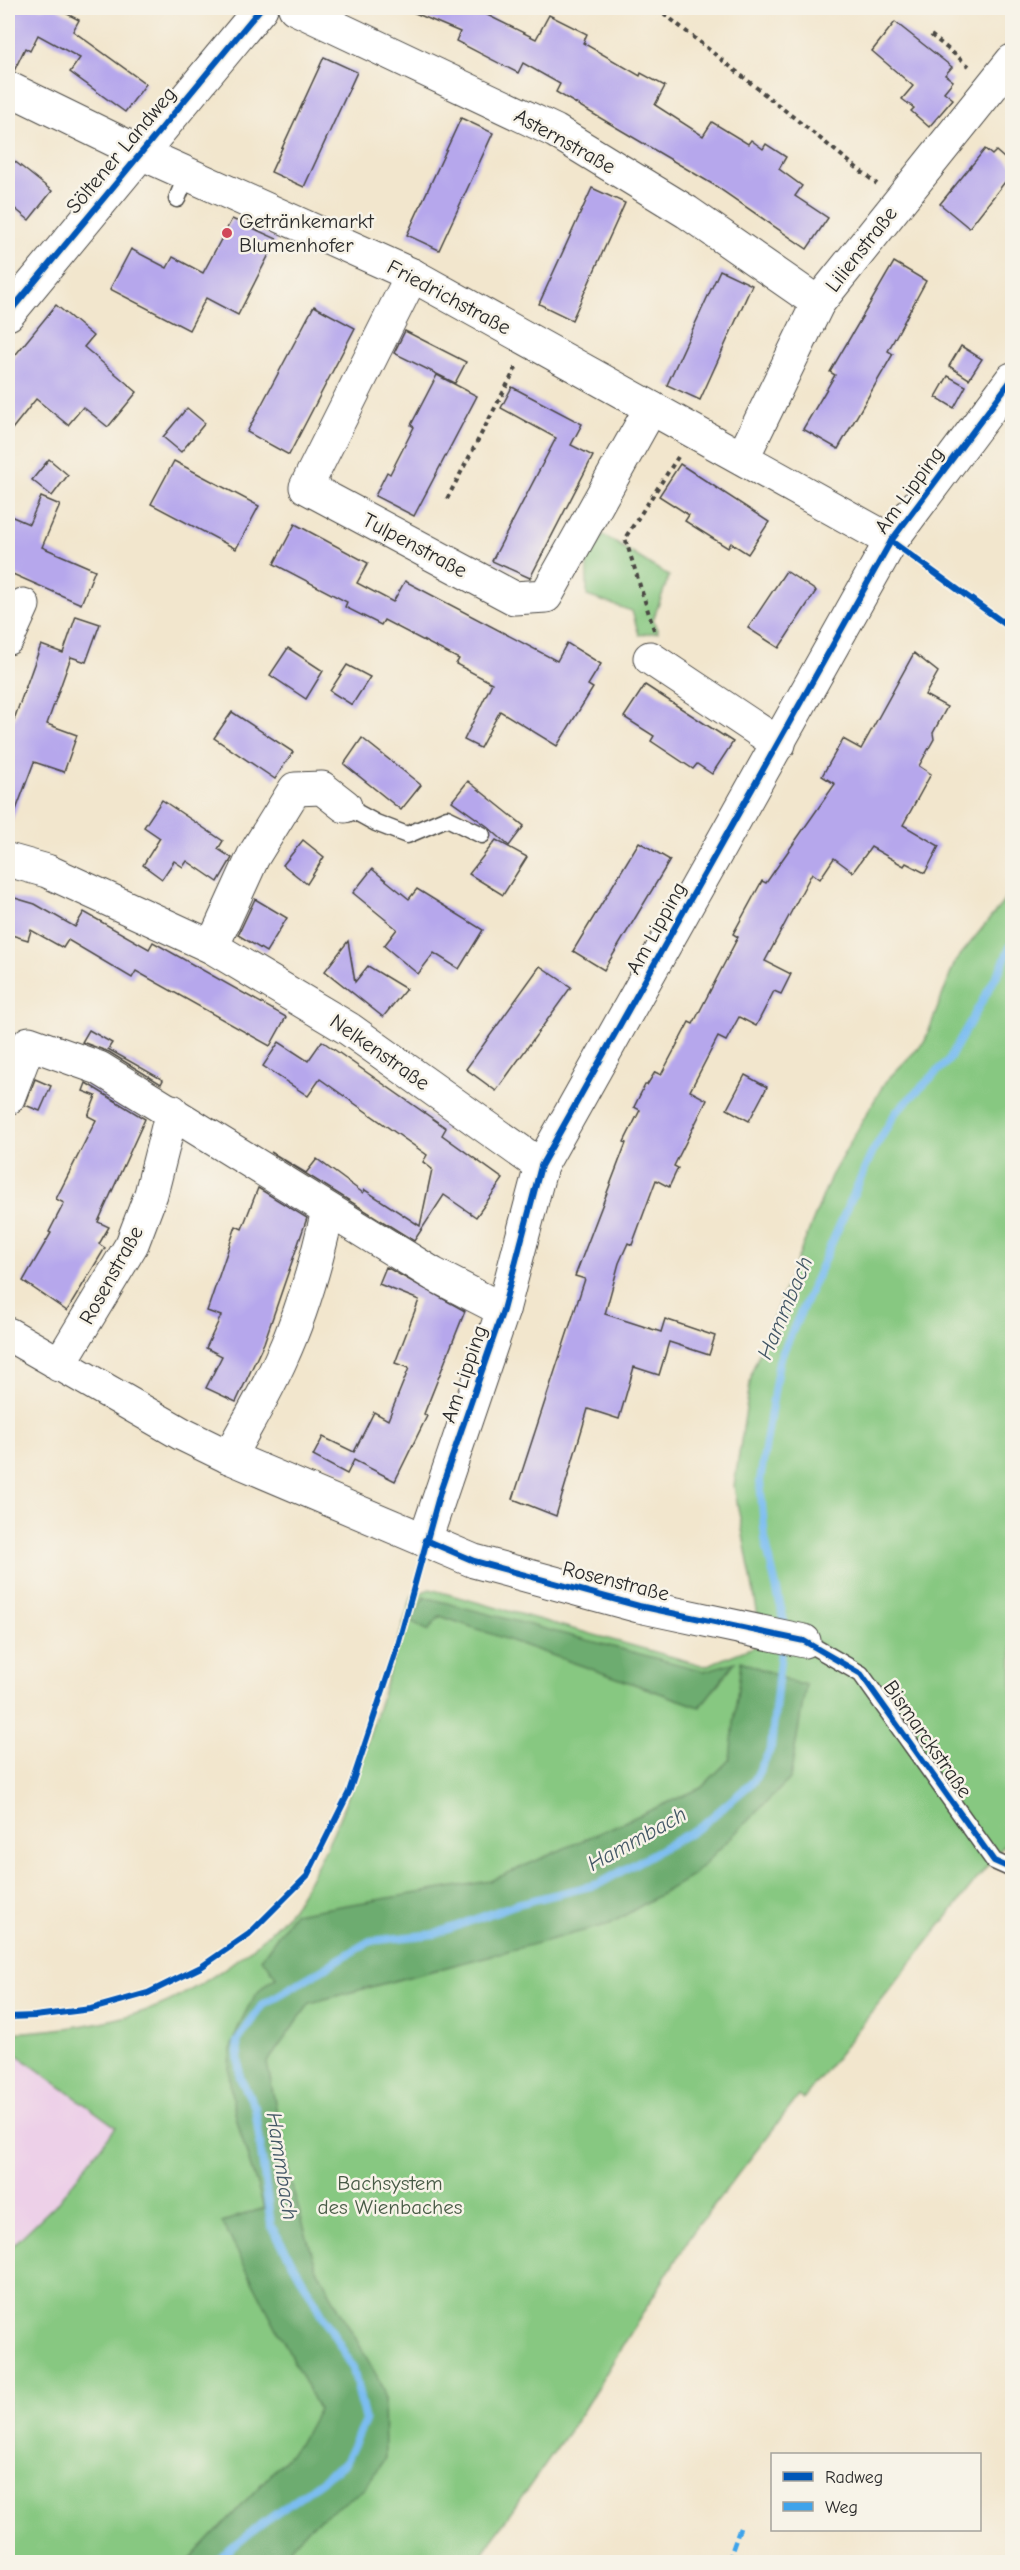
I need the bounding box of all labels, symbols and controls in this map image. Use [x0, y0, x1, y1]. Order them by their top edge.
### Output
street label: Söltener Landweg [61, 82, 181, 218]
street label: Asternstraße [510, 103, 620, 179]
street label: Lilienstraße [820, 201, 902, 297]
place label: Getränkemarkt Blumenhofer [239, 209, 375, 257]
marker: Getränkemarkt Blumenhofer [220, 226, 234, 240]
street label: Friedrichstraße [383, 254, 515, 340]
street label: Am Lipping [869, 442, 949, 538]
street label: Tulpenstraße [359, 507, 471, 583]
street label: Am Lipping [621, 878, 691, 978]
street label: Nelkenstraße [326, 1009, 434, 1095]
street label: Rosenstraße [74, 1221, 148, 1329]
water label: Hammbach [752, 1253, 818, 1363]
street label: Am Lipping [436, 1322, 492, 1426]
street label: Rosenstraße [560, 1556, 672, 1606]
street label: Bismarckstraße [879, 1676, 977, 1802]
water label: Hammbach [583, 1801, 691, 1877]
water label: Hammbach [261, 2110, 303, 2222]
park label: Bachsystem des Wienbaches [317, 2171, 463, 2219]
legend [771, 2453, 981, 2531]
text: Radweg [825, 2467, 883, 2488]
text: Weg [825, 2497, 858, 2518]

